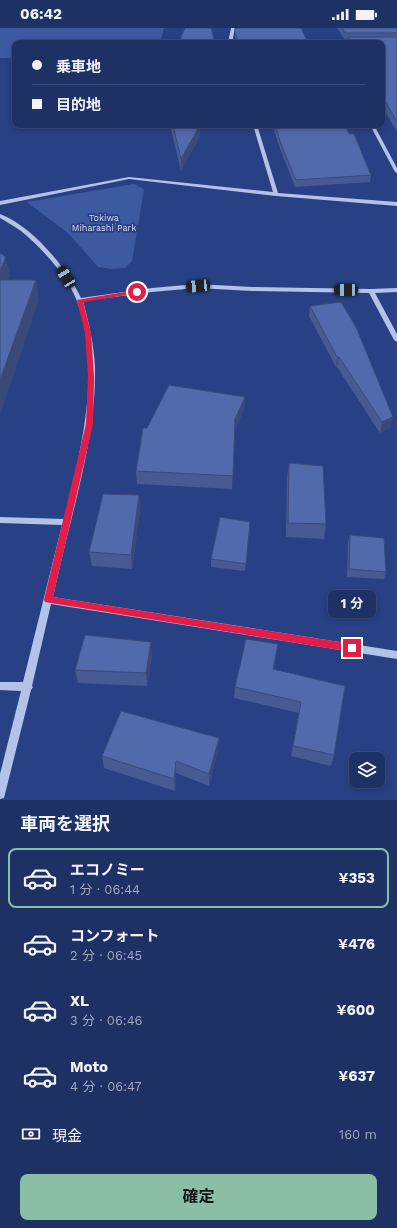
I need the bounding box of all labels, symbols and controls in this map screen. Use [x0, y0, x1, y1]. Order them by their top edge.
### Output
text: 06:42 [20, 5, 62, 23]
text: 乗車地 [56, 58, 101, 76]
text: 目的地 [56, 96, 101, 114]
park label: Tokiwa Miharashi Park [72, 213, 136, 233]
car [55, 264, 77, 290]
car [186, 279, 210, 293]
route start [128, 283, 146, 301]
car [334, 284, 358, 296]
callout: 1 分 [328, 590, 376, 618]
text: 1 分 [341, 596, 363, 611]
route end [343, 639, 361, 657]
map controls [349, 752, 385, 788]
button: layers [349, 752, 385, 788]
text: 車両を選択 [20, 813, 110, 834]
icon: car [22, 860, 58, 896]
text: エコノミー [70, 861, 145, 879]
text: ¥353 [338, 869, 375, 887]
text: 1 分 · 06:44 [70, 882, 140, 897]
icon: car [22, 926, 58, 962]
text: コンフォート [70, 927, 160, 945]
text: ¥476 [338, 935, 375, 953]
text: 2 分 · 06:45 [70, 948, 142, 963]
icon: car [22, 992, 58, 1028]
text: XL [70, 992, 89, 1010]
text: ¥600 [336, 1001, 375, 1019]
text: 3 分 · 06:46 [70, 1013, 143, 1028]
icon: car [22, 1058, 58, 1094]
text: Moto [70, 1058, 108, 1076]
text: ¥637 [338, 1067, 375, 1085]
text: 4 分 · 06:47 [70, 1079, 142, 1094]
icon: cash [20, 1123, 42, 1145]
text: 現金 [52, 1127, 82, 1145]
text: 160 m [339, 1127, 377, 1142]
button: 確定 [20, 1174, 377, 1220]

